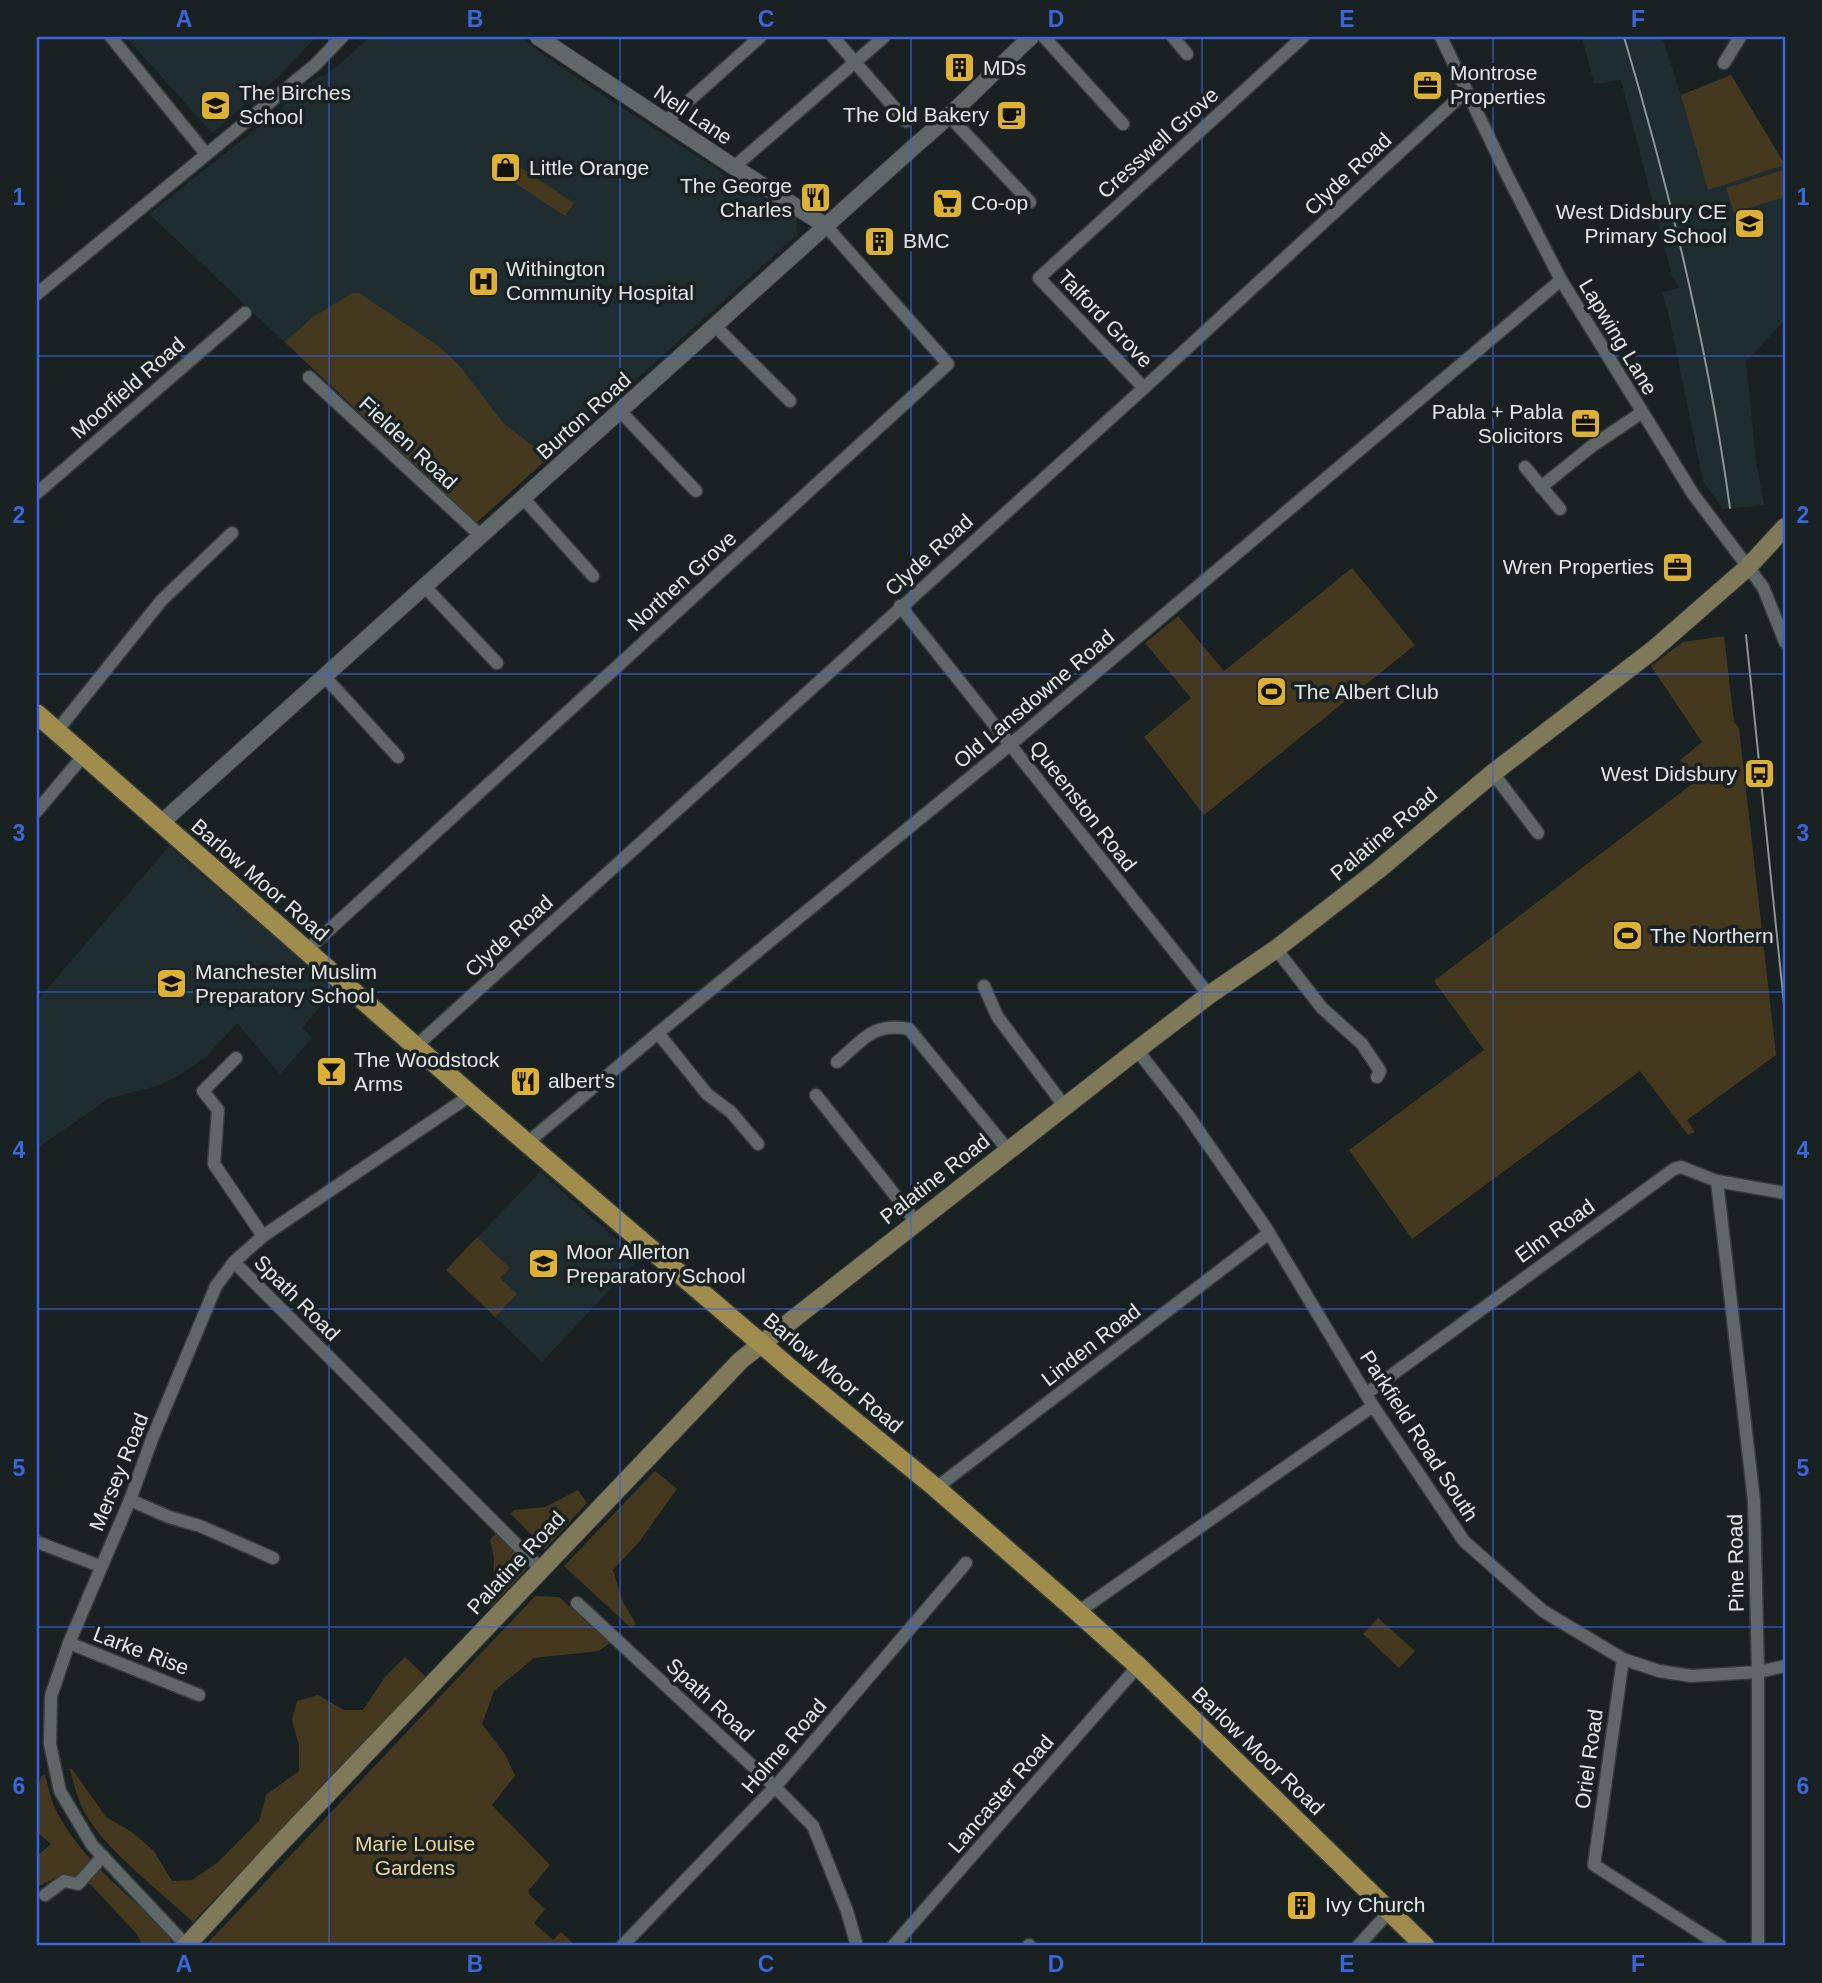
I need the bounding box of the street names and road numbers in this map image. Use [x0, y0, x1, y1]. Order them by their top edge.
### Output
street label: Nell Lane [650, 80, 736, 149]
street label: Cresswell Grove [1093, 83, 1223, 203]
street label: Clyde Road [1300, 128, 1396, 219]
street label: Talford Grove [1053, 265, 1157, 372]
street label: Lapwing Lane [1575, 275, 1662, 399]
street label: Moorfield Road [66, 332, 189, 443]
street label: Burton Road [532, 368, 635, 464]
street label: Fielden Road [355, 392, 462, 494]
street label: Clyde Road [880, 509, 977, 600]
street label: Northen Grove [623, 526, 741, 635]
street label: Old Lansdowne Road [949, 625, 1118, 772]
street label: Queenston Road [1025, 736, 1141, 875]
street label: Palatine Road [1326, 782, 1442, 885]
street label: Barlow Moor Road [187, 814, 333, 945]
street label: Clyde Road [460, 890, 557, 981]
street label: Palatine Road [876, 1129, 994, 1228]
street label: Elm Road [1511, 1194, 1599, 1267]
street label: Spath Road [250, 1250, 345, 1345]
street label: Linden Road [1037, 1299, 1145, 1390]
street label: Barlow Moor Road [759, 1308, 907, 1437]
street label: Parkfield Road South [1356, 1346, 1483, 1525]
street label: Mersey Road [84, 1410, 153, 1534]
street label: Palatine Road [462, 1507, 569, 1619]
street label: Pine Road [1723, 1514, 1748, 1612]
street label: Larke Rise [90, 1622, 192, 1679]
street label: Spath Road [662, 1653, 759, 1746]
street label: Barlow Moor Road [1188, 1682, 1329, 1819]
street label: Holme Road [737, 1694, 831, 1797]
street label: Oriel Road [1570, 1708, 1607, 1810]
street label: Lancaster Road [943, 1730, 1058, 1857]

